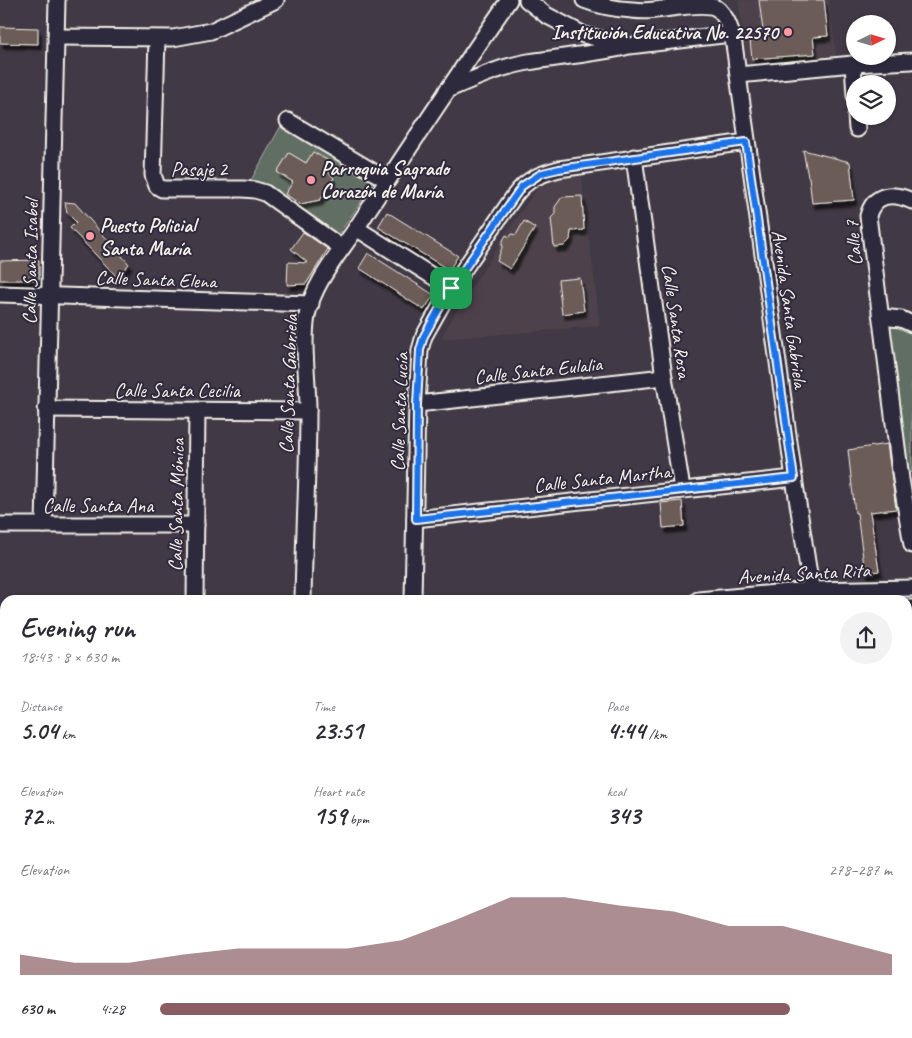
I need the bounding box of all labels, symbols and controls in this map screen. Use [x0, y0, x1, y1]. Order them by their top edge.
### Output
north arrow [846, 15, 896, 65]
map controls [846, 15, 896, 125]
place label: Institución Educativa No. 22570 [551, 20, 780, 45]
marker: Institución Educativa No. 22570 [782, 26, 794, 38]
button: layers [846, 75, 896, 125]
place label: Parroquia Sagrado Corazón de María [321, 156, 451, 204]
street label: Pasaje 2 [171, 157, 229, 182]
marker: Parroquia Sagrado Corazón de María [305, 174, 317, 186]
street label: Calle Santa Isabel [17, 196, 44, 325]
place label: Puesto Policial Santa María [100, 213, 199, 261]
street label: Calle 7 [839, 218, 868, 267]
street label: Avenida Santa Gabriela [766, 228, 813, 392]
marker: Puesto Policial Santa María [84, 230, 96, 242]
street label: Calle Santa Rosa [656, 262, 697, 382]
street label: Calle Santa Elena [95, 265, 219, 294]
pin [430, 267, 472, 309]
icon: arrive [437, 274, 465, 302]
street label: Calle Santa Gabriela [274, 312, 303, 454]
street label: Calle Santa Lucía [385, 351, 414, 472]
street label: Calle Santa Eulalia [473, 351, 605, 390]
street label: Calle Santa Cecilia [114, 378, 242, 403]
street label: Calle Santa Mónica [163, 437, 190, 572]
street label: Calle Santa Martha [533, 459, 673, 498]
street label: Calle Santa Ana [43, 493, 155, 518]
street label: Avenida Santa Rita [737, 557, 872, 589]
text: Evening run [20, 610, 135, 645]
button: share [840, 612, 892, 664]
text: 18:43 · 8 × 630 m [20, 647, 119, 667]
text: Distance [20, 698, 62, 715]
text: Time [313, 698, 335, 715]
text: Pace [607, 698, 628, 715]
text: 5.04 [20, 715, 58, 747]
text: 23:51 [313, 715, 363, 747]
text: 4:44 [607, 715, 645, 747]
text: km [58, 726, 75, 743]
text: /km [645, 726, 667, 743]
text: Elevation [20, 783, 63, 800]
text: Heart rate [313, 783, 364, 800]
text: kcal [607, 783, 625, 800]
text: 72 [20, 800, 42, 832]
text: 159 [313, 800, 346, 832]
text: 343 [607, 800, 640, 832]
text: m [42, 811, 54, 828]
text: bpm [346, 811, 369, 828]
text: Elevation [20, 860, 69, 880]
text: 278–287 m [829, 860, 892, 880]
text: 630 m [20, 999, 55, 1019]
text: 4:28 [100, 999, 125, 1019]

